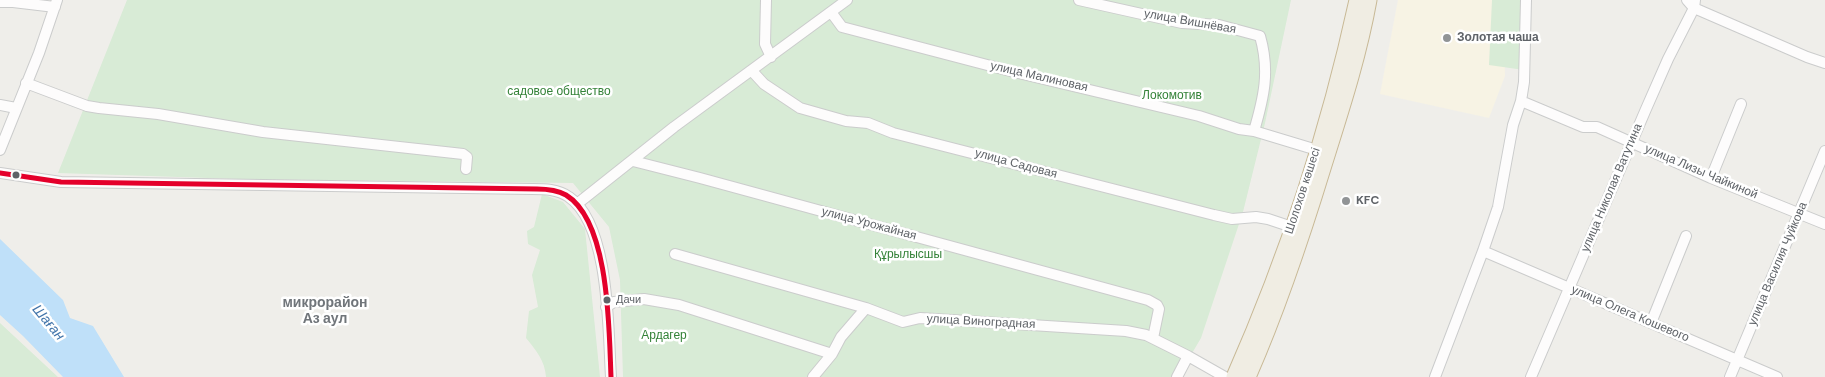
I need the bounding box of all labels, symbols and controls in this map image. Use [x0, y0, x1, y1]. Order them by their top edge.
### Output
street label: улица Вишнёвая [1143, 7, 1237, 37]
place label: Золотая чаша [1457, 31, 1539, 45]
marker: Золотая чаша [1441, 32, 1453, 44]
street label: улица Малиновая [989, 59, 1089, 95]
park label: садовое общество [507, 85, 611, 99]
park label: Локомотив [1142, 89, 1202, 103]
street label: улица Николая Ватутина [1578, 122, 1646, 254]
street label: улица Лизы Чайкиной [1642, 142, 1760, 202]
street label: улица Садовая [973, 146, 1059, 182]
street label: Шолохов көшесі [1282, 146, 1324, 236]
unlabelled marker [11, 170, 21, 180]
place label: KFC [1356, 194, 1379, 208]
marker: KFC [1340, 195, 1352, 207]
street label: улица Василия Чуйкова [1745, 200, 1811, 328]
street label: улица Урожайная [820, 204, 918, 244]
park label: Құрылысшы [874, 248, 942, 262]
street label: улица Олега Кошевого [1569, 283, 1691, 345]
place label: Дачи [616, 293, 641, 307]
district label: микрорайон Аз аул [282, 295, 368, 328]
marker: Дачи [602, 295, 612, 305]
water label: Шаған [28, 302, 68, 344]
street label: улица Виноградная [926, 312, 1036, 332]
park label: Ардагер [641, 329, 687, 343]

